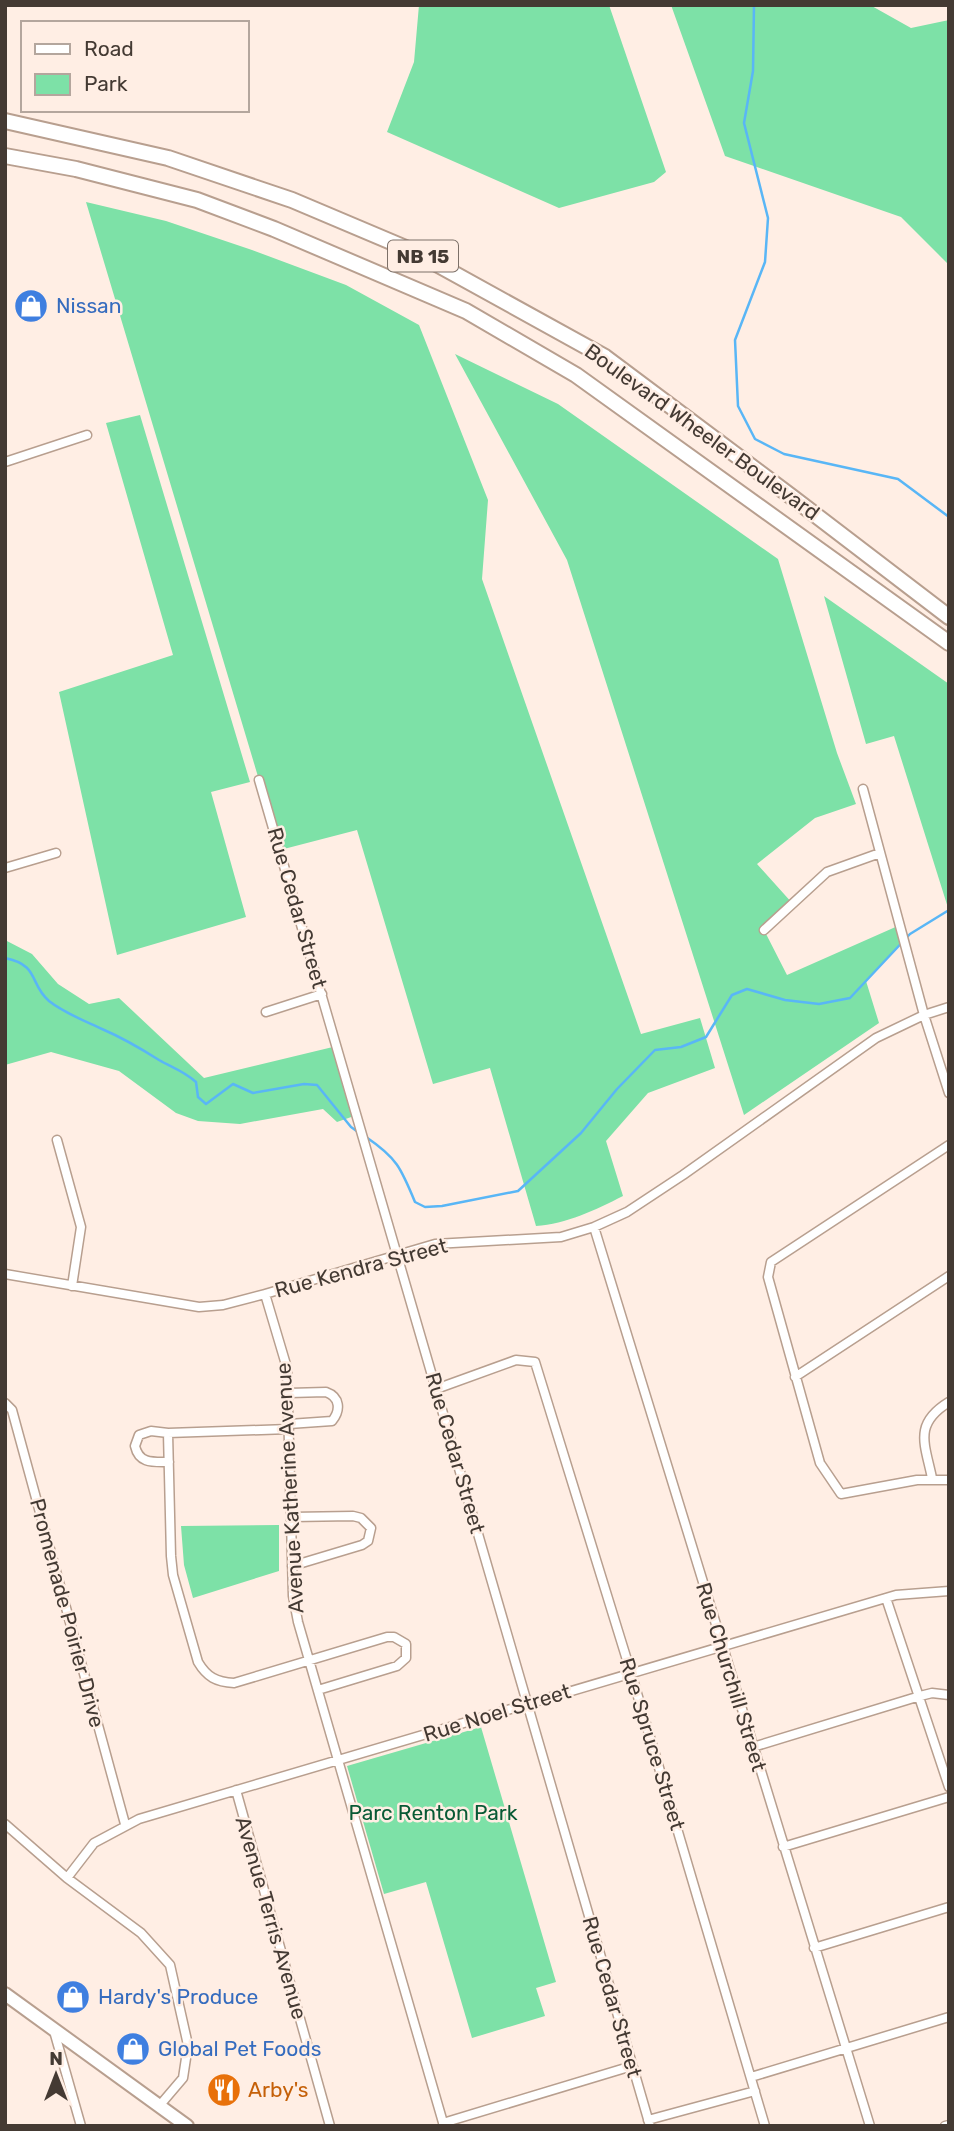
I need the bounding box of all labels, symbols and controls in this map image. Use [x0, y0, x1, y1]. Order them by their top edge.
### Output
legend [21, 21, 248, 112]
text: Road [84, 36, 134, 61]
text: Park [84, 71, 128, 96]
road number: NB 15 [388, 240, 458, 272]
shop icon: Nissan [12, 287, 50, 325]
place label: Nissan [56, 293, 121, 318]
street label: Boulevard Wheeler Boulevard [580, 338, 825, 525]
street label: Rue Cedar Street [263, 824, 332, 991]
street label: Rue Kendra Street [272, 1232, 450, 1303]
street label: Avenue Katherine Avenue [270, 1362, 309, 1614]
street label: Rue Cedar Street [421, 1369, 490, 1536]
street label: Promenade Poirier Drive [25, 1496, 110, 1730]
street label: Rue Churchill Street [691, 1579, 772, 1774]
street label: Rue Spruce Street [614, 1655, 691, 1833]
street label: Rue Noel Street [420, 1678, 574, 1747]
park label: Parc Renton Park [348, 1800, 518, 1825]
street label: Avenue Terris Avenue [231, 1813, 312, 2022]
street label: Rue Cedar Street [578, 1913, 647, 2080]
shop icon: Hardy's Produce [54, 1978, 92, 2016]
place label: Hardy's Produce [98, 1984, 258, 2009]
shop icon: Global Pet Foods [114, 2030, 152, 2068]
place label: Global Pet Foods [158, 2036, 322, 2061]
north arrow [21, 2040, 91, 2110]
text: N [49, 2047, 63, 2070]
restaurant icon: Arby's [205, 2071, 243, 2109]
place label: Arby's [248, 2077, 309, 2102]

